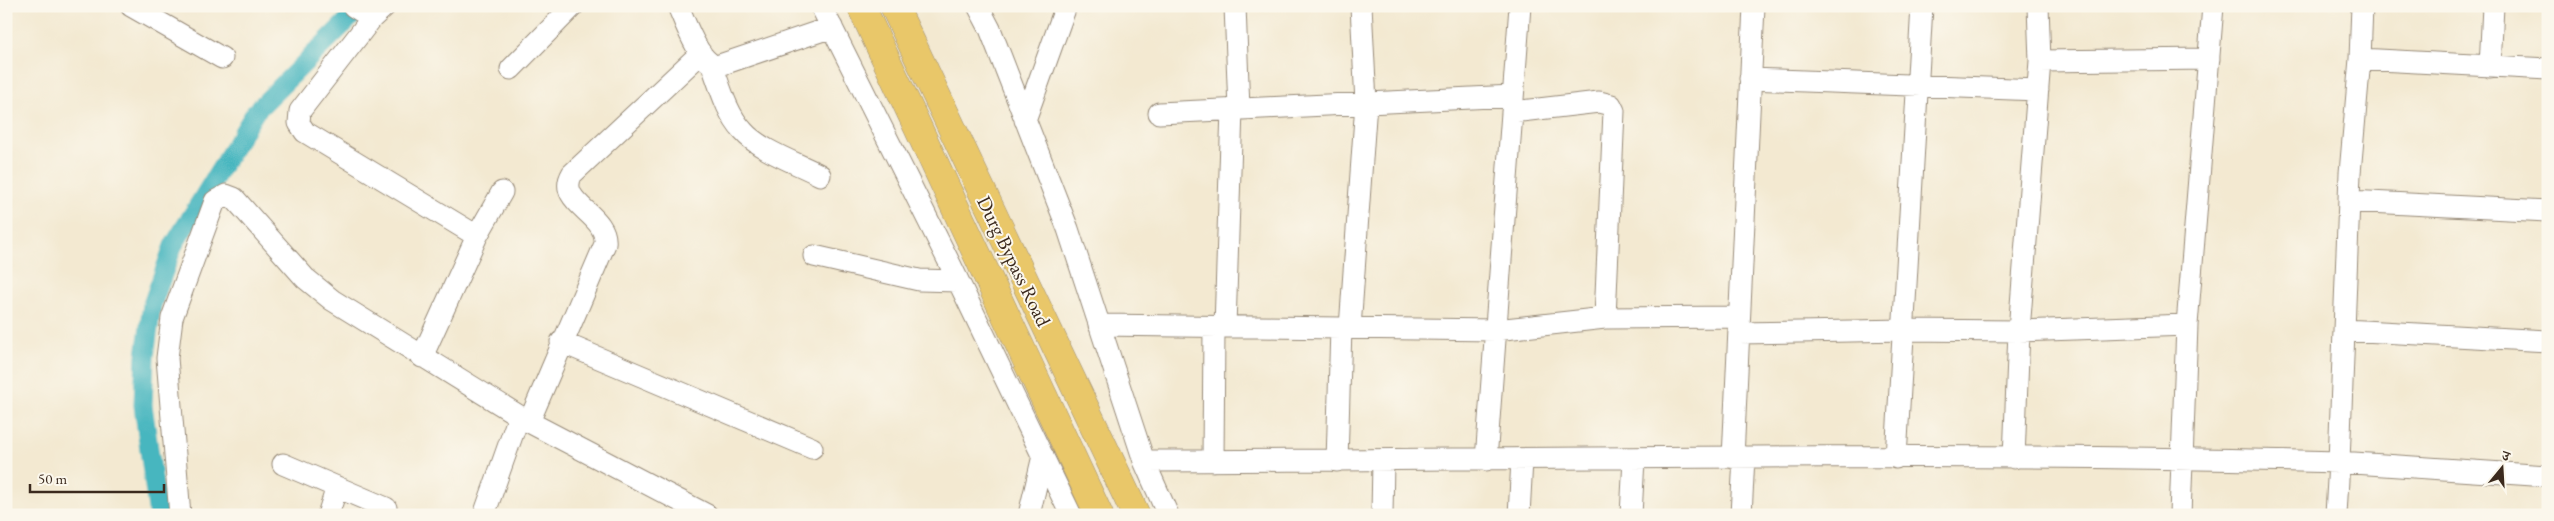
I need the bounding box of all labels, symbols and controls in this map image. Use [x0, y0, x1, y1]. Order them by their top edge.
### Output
street label: Durg Bypass Road [971, 191, 1057, 331]
north arrow [2476, 444, 2526, 494]
text: उ [2499, 446, 2513, 466]
scale bar [30, 461, 164, 493]
text: 50 m [38, 469, 67, 488]

